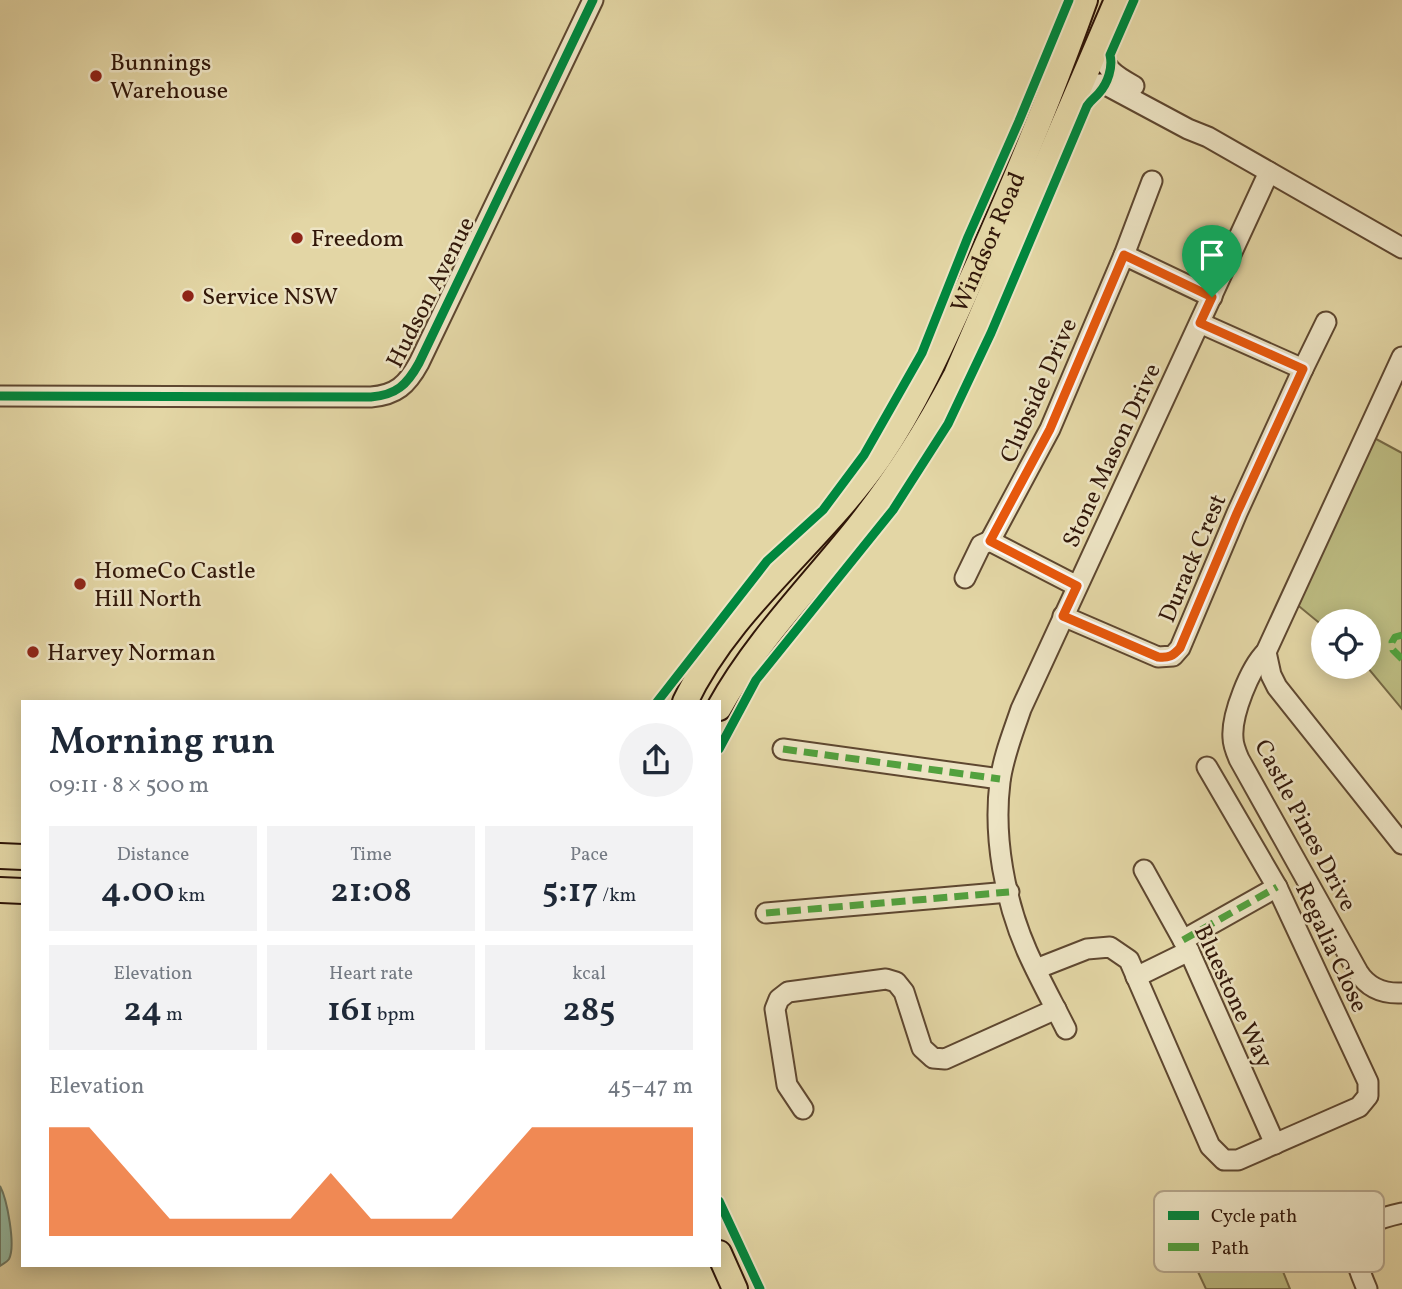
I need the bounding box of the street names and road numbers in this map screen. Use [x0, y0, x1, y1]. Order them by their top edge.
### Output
street label: Windsor Road [944, 167, 1035, 319]
street label: Hudson Avenue [379, 211, 485, 375]
street label: Clubside Drive [993, 313, 1087, 469]
street label: Stone Mason Drive [1055, 358, 1170, 554]
street label: Durack Crest [1151, 489, 1236, 628]
street label: Castle Pines Drive [1245, 734, 1364, 918]
street label: Regalia Close [1285, 877, 1375, 1018]
street label: Bluestone Way [1184, 920, 1280, 1074]

